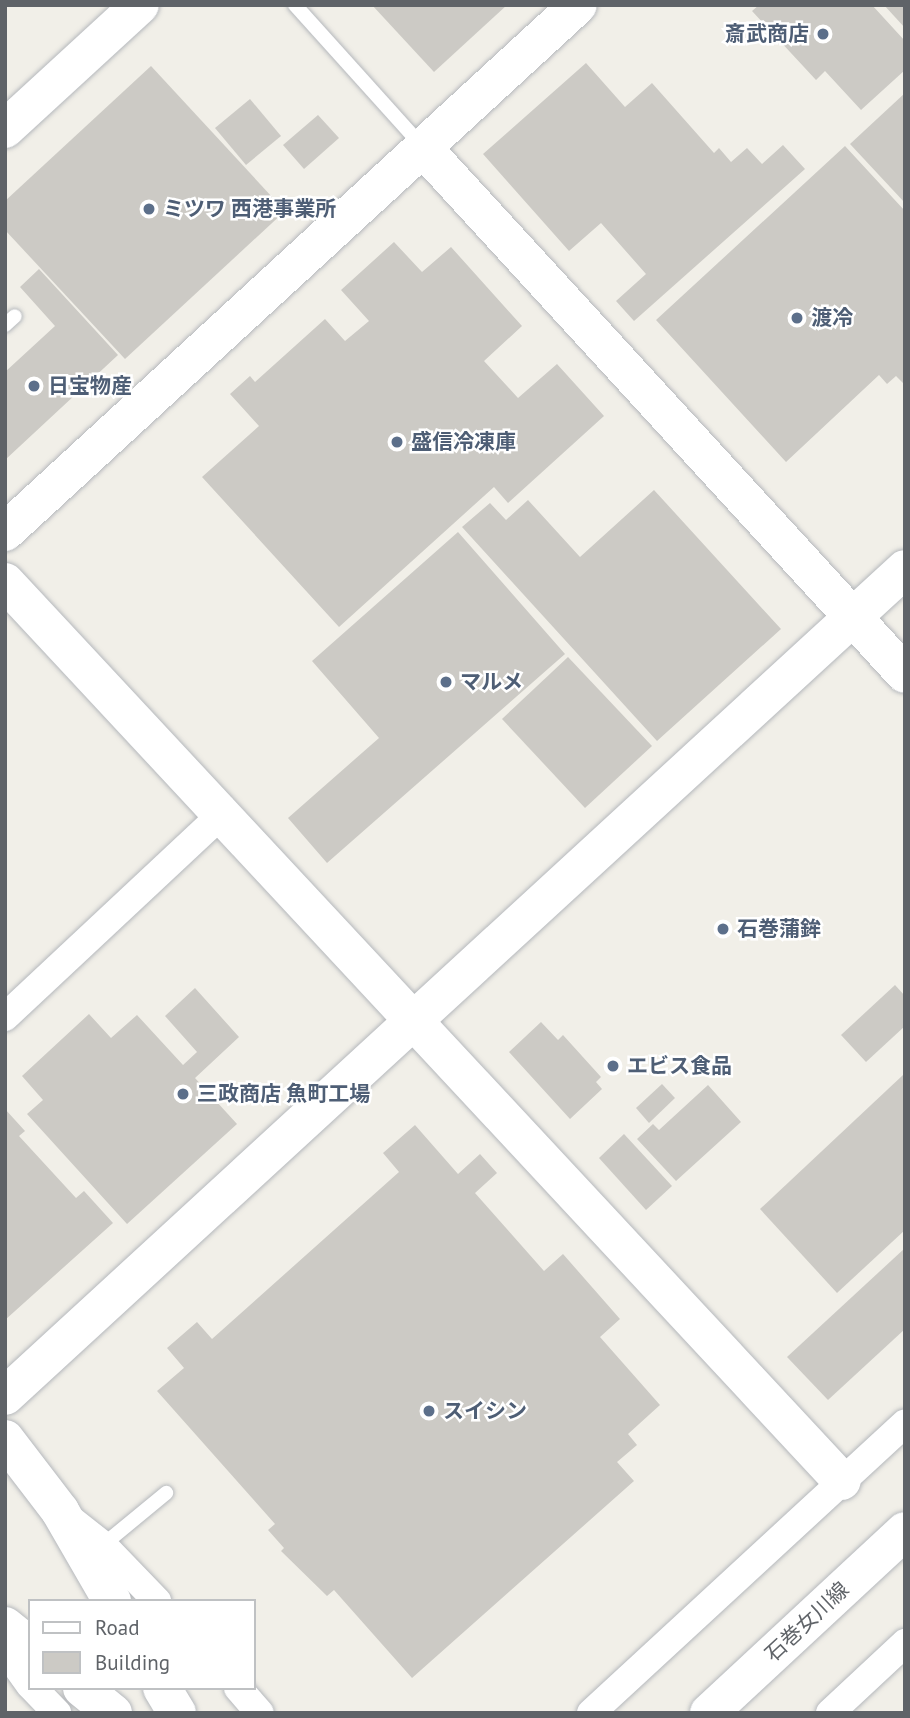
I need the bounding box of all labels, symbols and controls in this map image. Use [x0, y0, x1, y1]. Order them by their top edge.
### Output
place label: 斎武商店 [725, 21, 809, 47]
marker: 斎武商店 [815, 26, 831, 42]
place label: ミツワ 西港事業所 [163, 196, 336, 222]
marker: ミツワ 西港事業所 [141, 201, 157, 217]
place label: 渡冷 [811, 305, 853, 331]
marker: 渡冷 [789, 310, 805, 326]
place label: 日宝物産 [48, 373, 132, 399]
marker: 日宝物産 [26, 378, 42, 394]
place label: 盛信冷凍庫 [411, 429, 516, 455]
marker: 盛信冷凍庫 [389, 434, 405, 450]
place label: マルメ [460, 669, 523, 695]
marker: マルメ [438, 674, 454, 690]
place label: 石巻蒲鉾 [737, 916, 821, 942]
marker: 石巻蒲鉾 [715, 921, 731, 937]
place label: エビス食品 [627, 1053, 732, 1079]
marker: エビス食品 [605, 1058, 621, 1074]
place label: 三政商店 魚町工場 [197, 1081, 370, 1107]
marker: 三政商店 魚町工場 [175, 1086, 191, 1102]
place label: スイシン [443, 1398, 527, 1424]
marker: スイシン [421, 1403, 437, 1419]
street label: 石巻女川線 [760, 1577, 854, 1667]
legend [28, 1599, 256, 1690]
text: Road [95, 1614, 139, 1641]
text: Building [95, 1649, 170, 1676]

